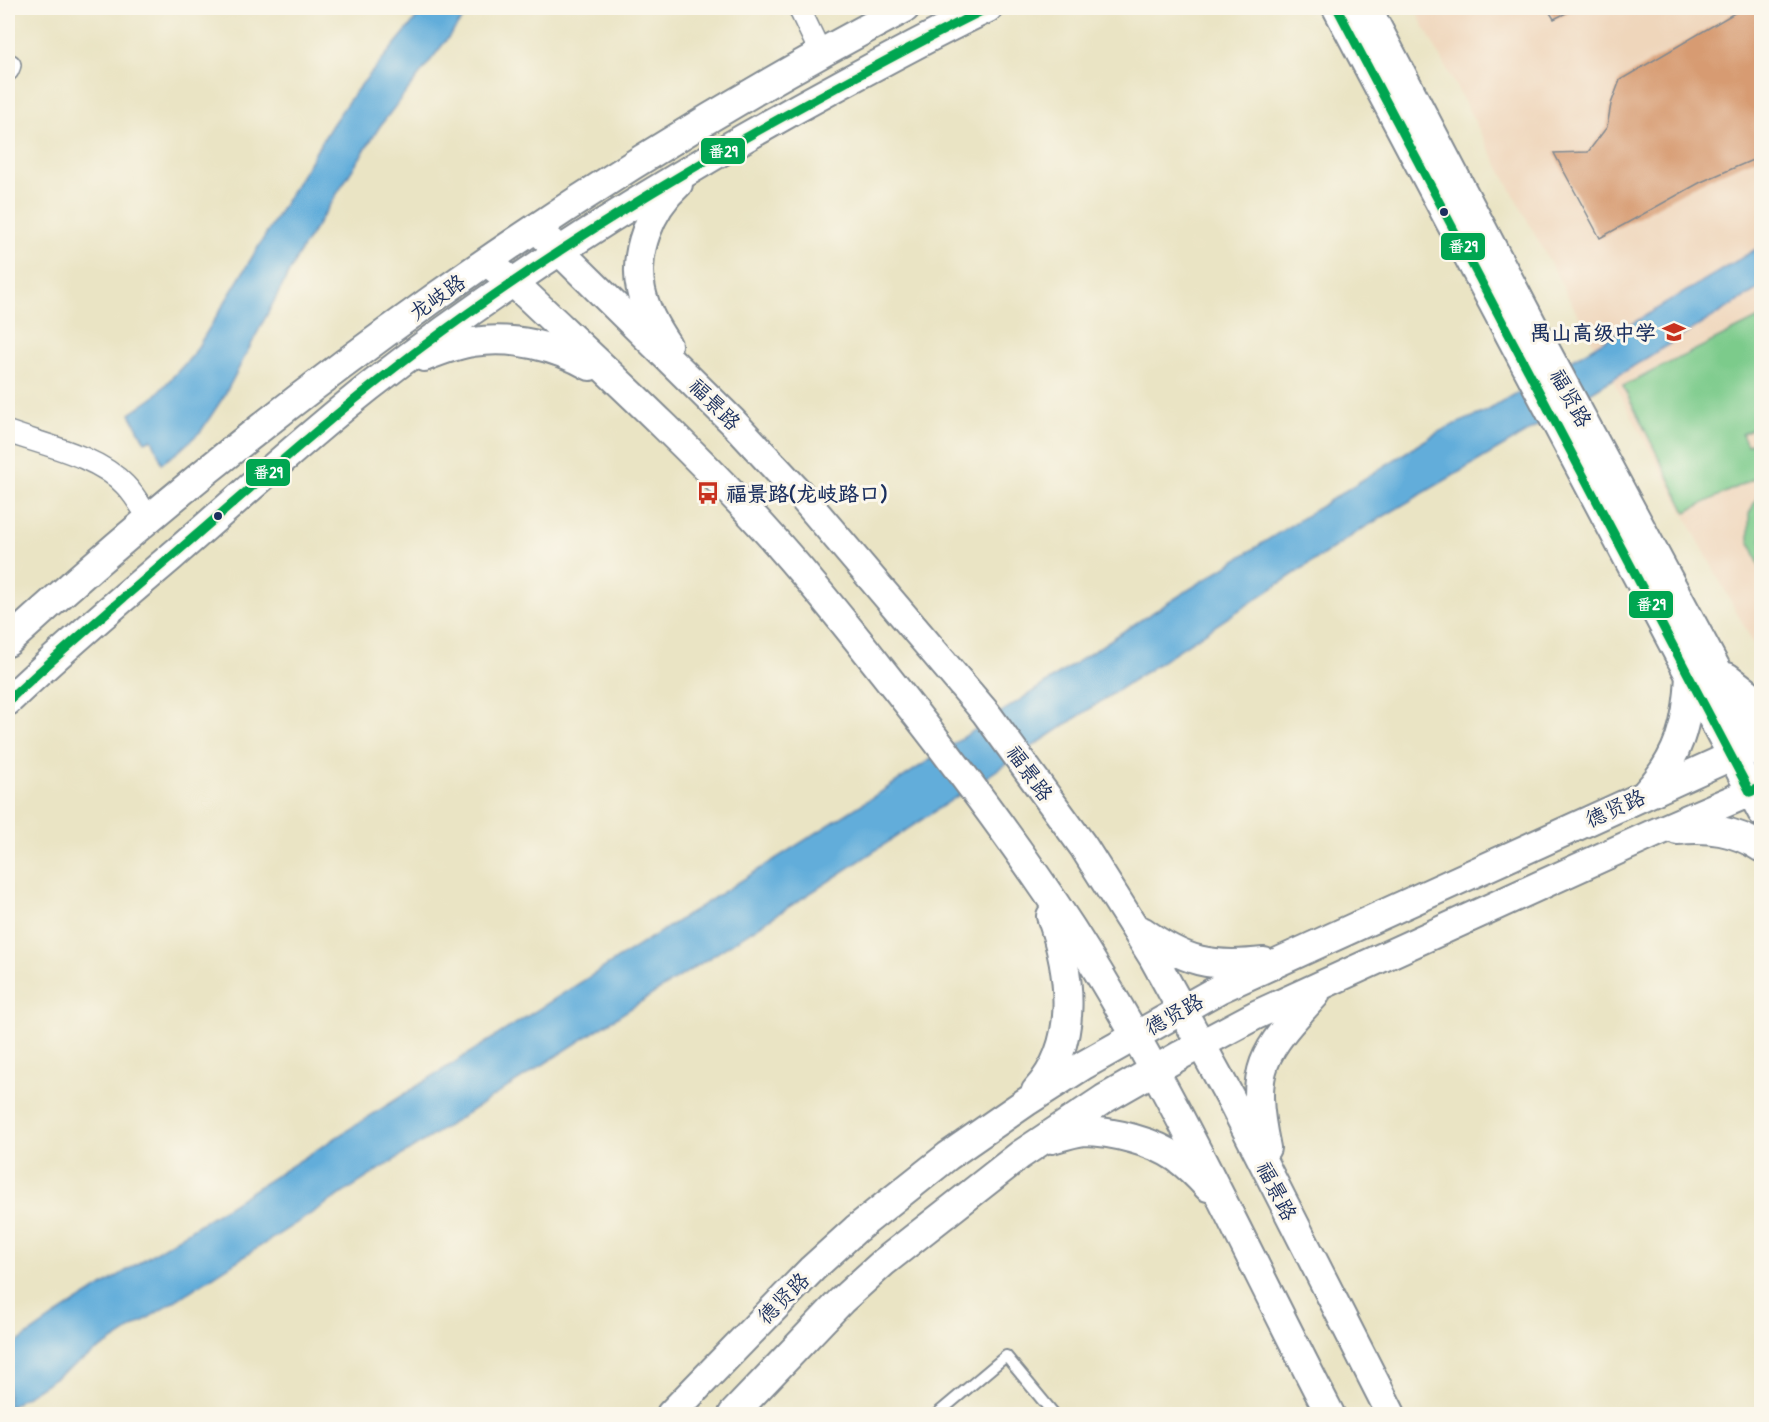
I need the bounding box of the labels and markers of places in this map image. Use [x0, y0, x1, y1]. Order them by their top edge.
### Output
unlabelled marker [1438, 206, 1450, 218]
place label: 禺山高级中学 [1530, 318, 1656, 347]
school or university icon: 禺山高级中学 [1661, 319, 1687, 345]
place label: 福景路(龙岐路口) [726, 479, 888, 508]
bus stop icon: 福景路(龙岐路口) [695, 480, 721, 506]
unlabelled marker [212, 510, 224, 522]

